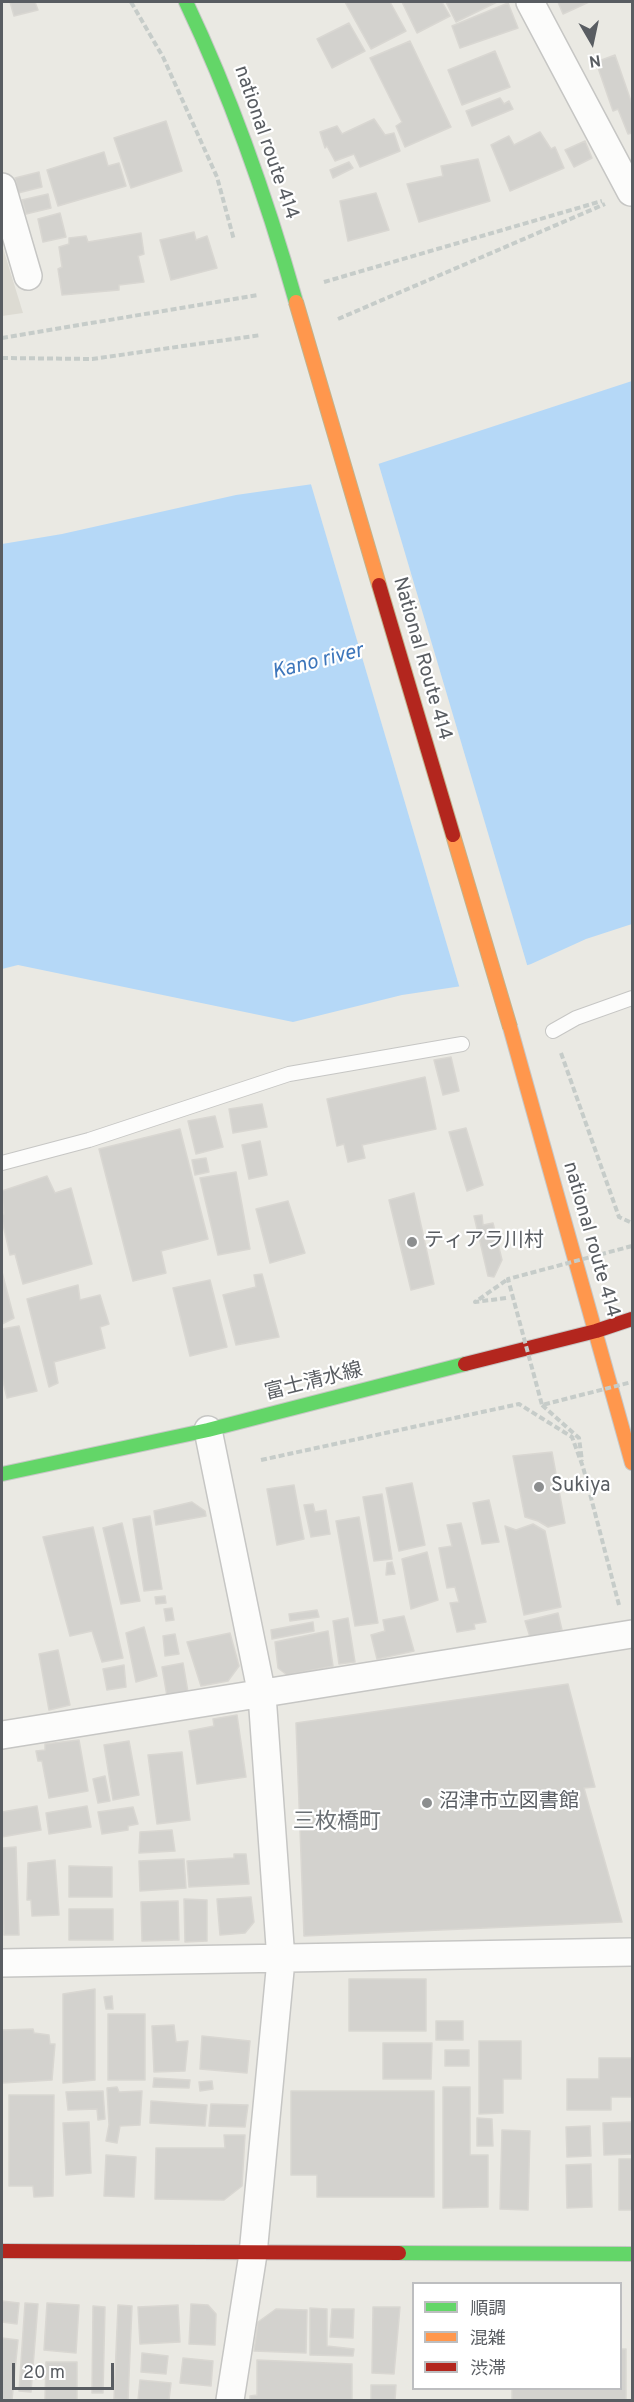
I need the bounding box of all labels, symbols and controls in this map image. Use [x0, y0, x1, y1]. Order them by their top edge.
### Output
north arrow [562, 12, 622, 72]
text: N [588, 49, 602, 71]
street label: national route 414 [227, 63, 303, 223]
street label: National Route 414 [386, 575, 456, 743]
water label: Kano river [270, 639, 366, 687]
street label: national route 414 [556, 1159, 624, 1321]
place label: ティアラ川村 [424, 1230, 544, 1254]
marker: ティアラ川村 [405, 1235, 419, 1249]
street label: 富士清水線 [263, 1359, 365, 1407]
place label: Sukiya [551, 1475, 611, 1499]
marker: Sukiya [532, 1480, 546, 1494]
place label: 沼津市立図書館 [439, 1791, 579, 1815]
marker: 沼津市立図書館 [420, 1796, 434, 1810]
district label: 三枚橋町 [293, 1811, 381, 1837]
legend [412, 2282, 622, 2390]
text: 順調 [470, 2298, 506, 2321]
text: 混雑 [470, 2328, 506, 2351]
scale bar [15, 2351, 117, 2389]
text: 渋滞 [470, 2358, 506, 2381]
text: 20 m [23, 2362, 65, 2385]

